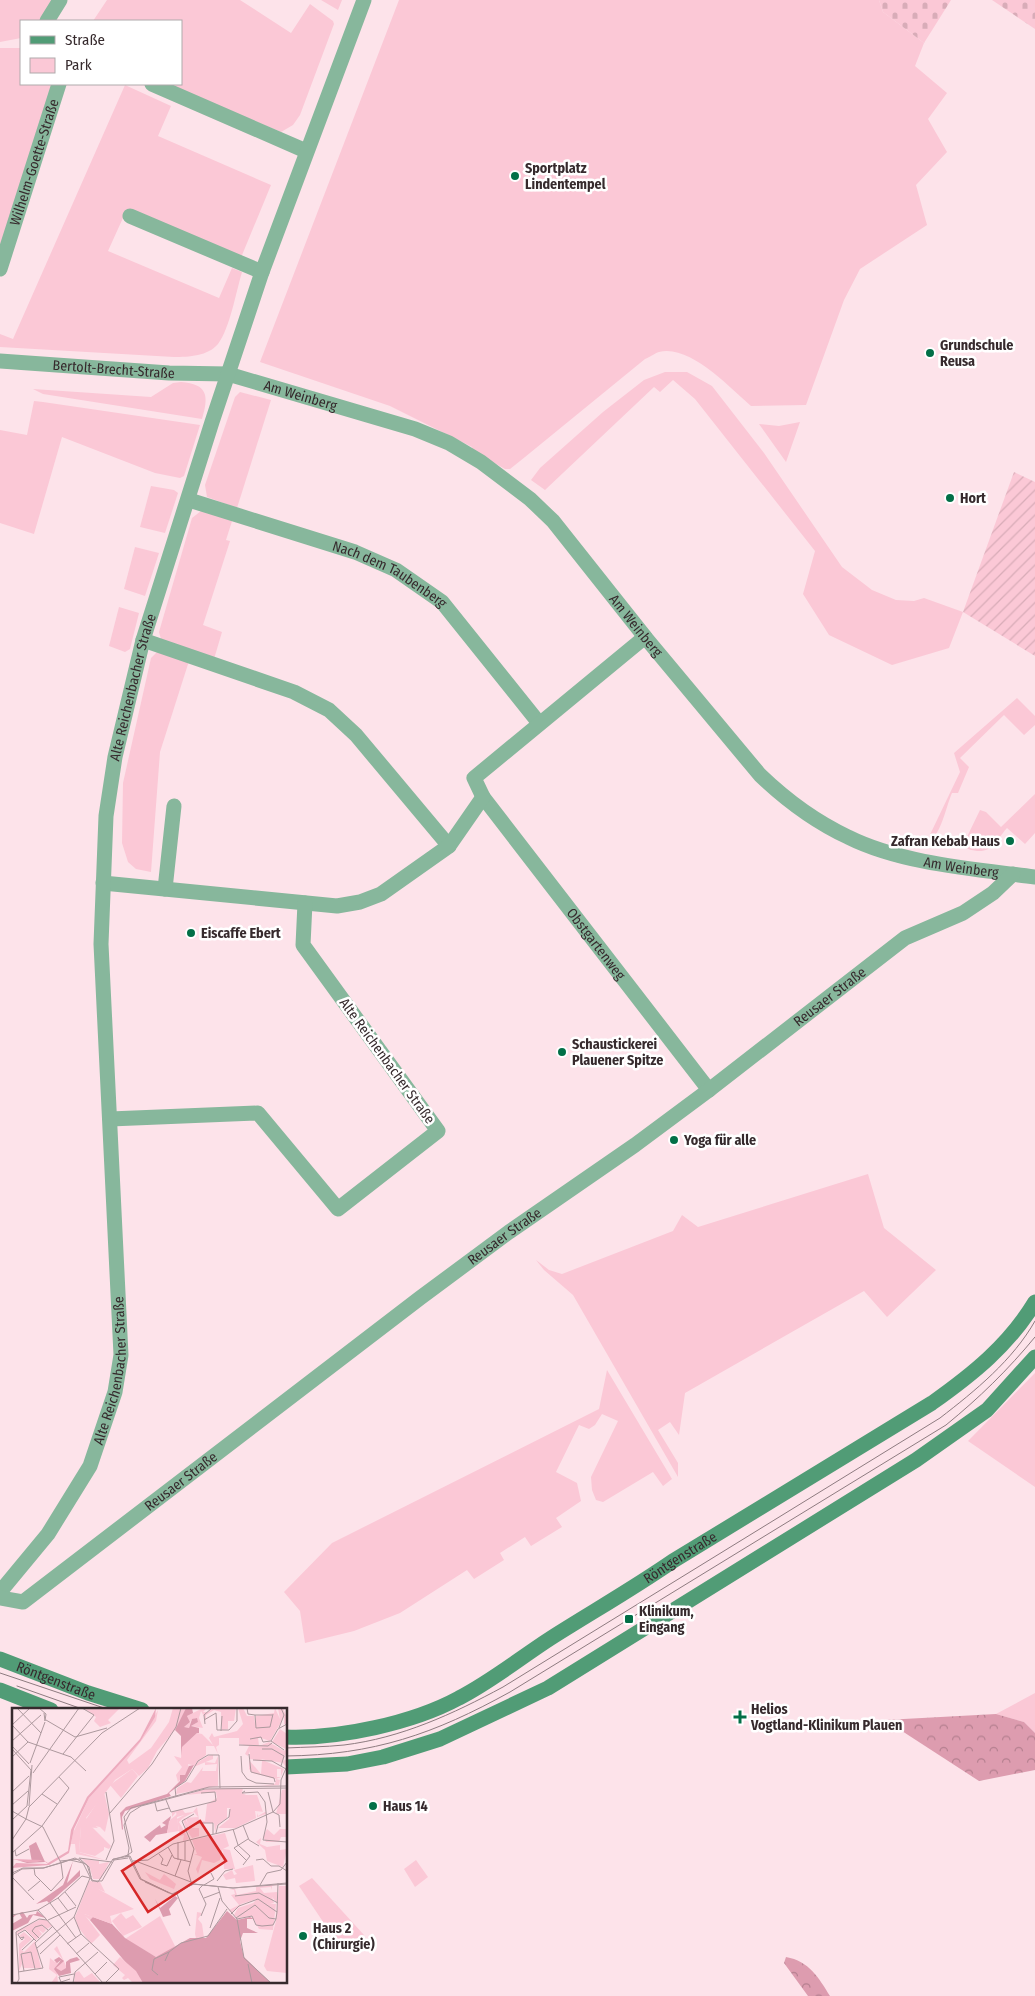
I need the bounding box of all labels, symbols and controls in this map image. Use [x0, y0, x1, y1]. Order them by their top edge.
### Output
legend [20, 20, 182, 85]
text: Straße [65, 31, 105, 49]
text: Park [65, 56, 92, 74]
street label: Wilhelm-Goette-Straße [6, 97, 62, 228]
place label: Sportplatz Lindentempel [525, 160, 606, 193]
marker: Sportplatz Lindentempel [509, 170, 521, 182]
place label: Grundschule Reusa [940, 337, 1013, 370]
marker: Grundschule Reusa [924, 347, 936, 359]
street label: Bertolt-Brecht-Straße [52, 356, 175, 382]
street label: Am Weinberg [262, 377, 339, 414]
place label: Hort [960, 490, 987, 507]
marker: Hort [944, 492, 956, 504]
street label: Nach dem Taubenberg [331, 537, 452, 611]
street label: Am Weinberg [606, 591, 667, 660]
street label: Alte Reichenbacher Straße [106, 611, 159, 763]
place label: Zafran Kebab Haus [891, 833, 1000, 850]
marker: Zafran Kebab Haus [1004, 835, 1016, 847]
street label: Am Weinberg [922, 853, 1000, 881]
street label: Obstgartenweg [563, 904, 629, 983]
place label: Eiscaffe Ebert [201, 925, 282, 942]
marker: Eiscaffe Ebert [185, 927, 197, 939]
street label: Reusaer Straße [790, 963, 869, 1030]
street label: Alte Reichenbacher Straße [336, 995, 438, 1127]
place label: Schaustickerei Plauener Spitze [572, 1036, 663, 1069]
marker: Schaustickerei Plauener Spitze [556, 1046, 568, 1058]
place label: Yoga für alle [683, 1132, 756, 1149]
marker: Yoga für alle [668, 1134, 680, 1146]
street label: Reusaer Straße [464, 1204, 545, 1268]
street label: Alte Reichenbacher Straße [89, 1296, 130, 1447]
street label: Reusaer Straße [141, 1448, 220, 1514]
street label: Röntgenstraße [640, 1528, 720, 1587]
place label: Klinikum, Eingang [639, 1603, 694, 1636]
marker: Klinikum, Eingang [623, 1613, 635, 1625]
street label: Röntgenstraße [14, 1658, 98, 1703]
place label: Helios Vogtland-Klinikum Plauen [750, 1701, 902, 1734]
inset map [12, 1708, 288, 1984]
marker: Helios Vogtland-Klinikum Plauen [733, 1710, 747, 1724]
place label: Haus 14 [383, 1798, 428, 1815]
marker: Haus 14 [367, 1800, 379, 1812]
place label: Haus 2 (Chirurgie) [313, 1920, 375, 1953]
marker: Haus 2 (Chirurgie) [297, 1930, 309, 1942]

